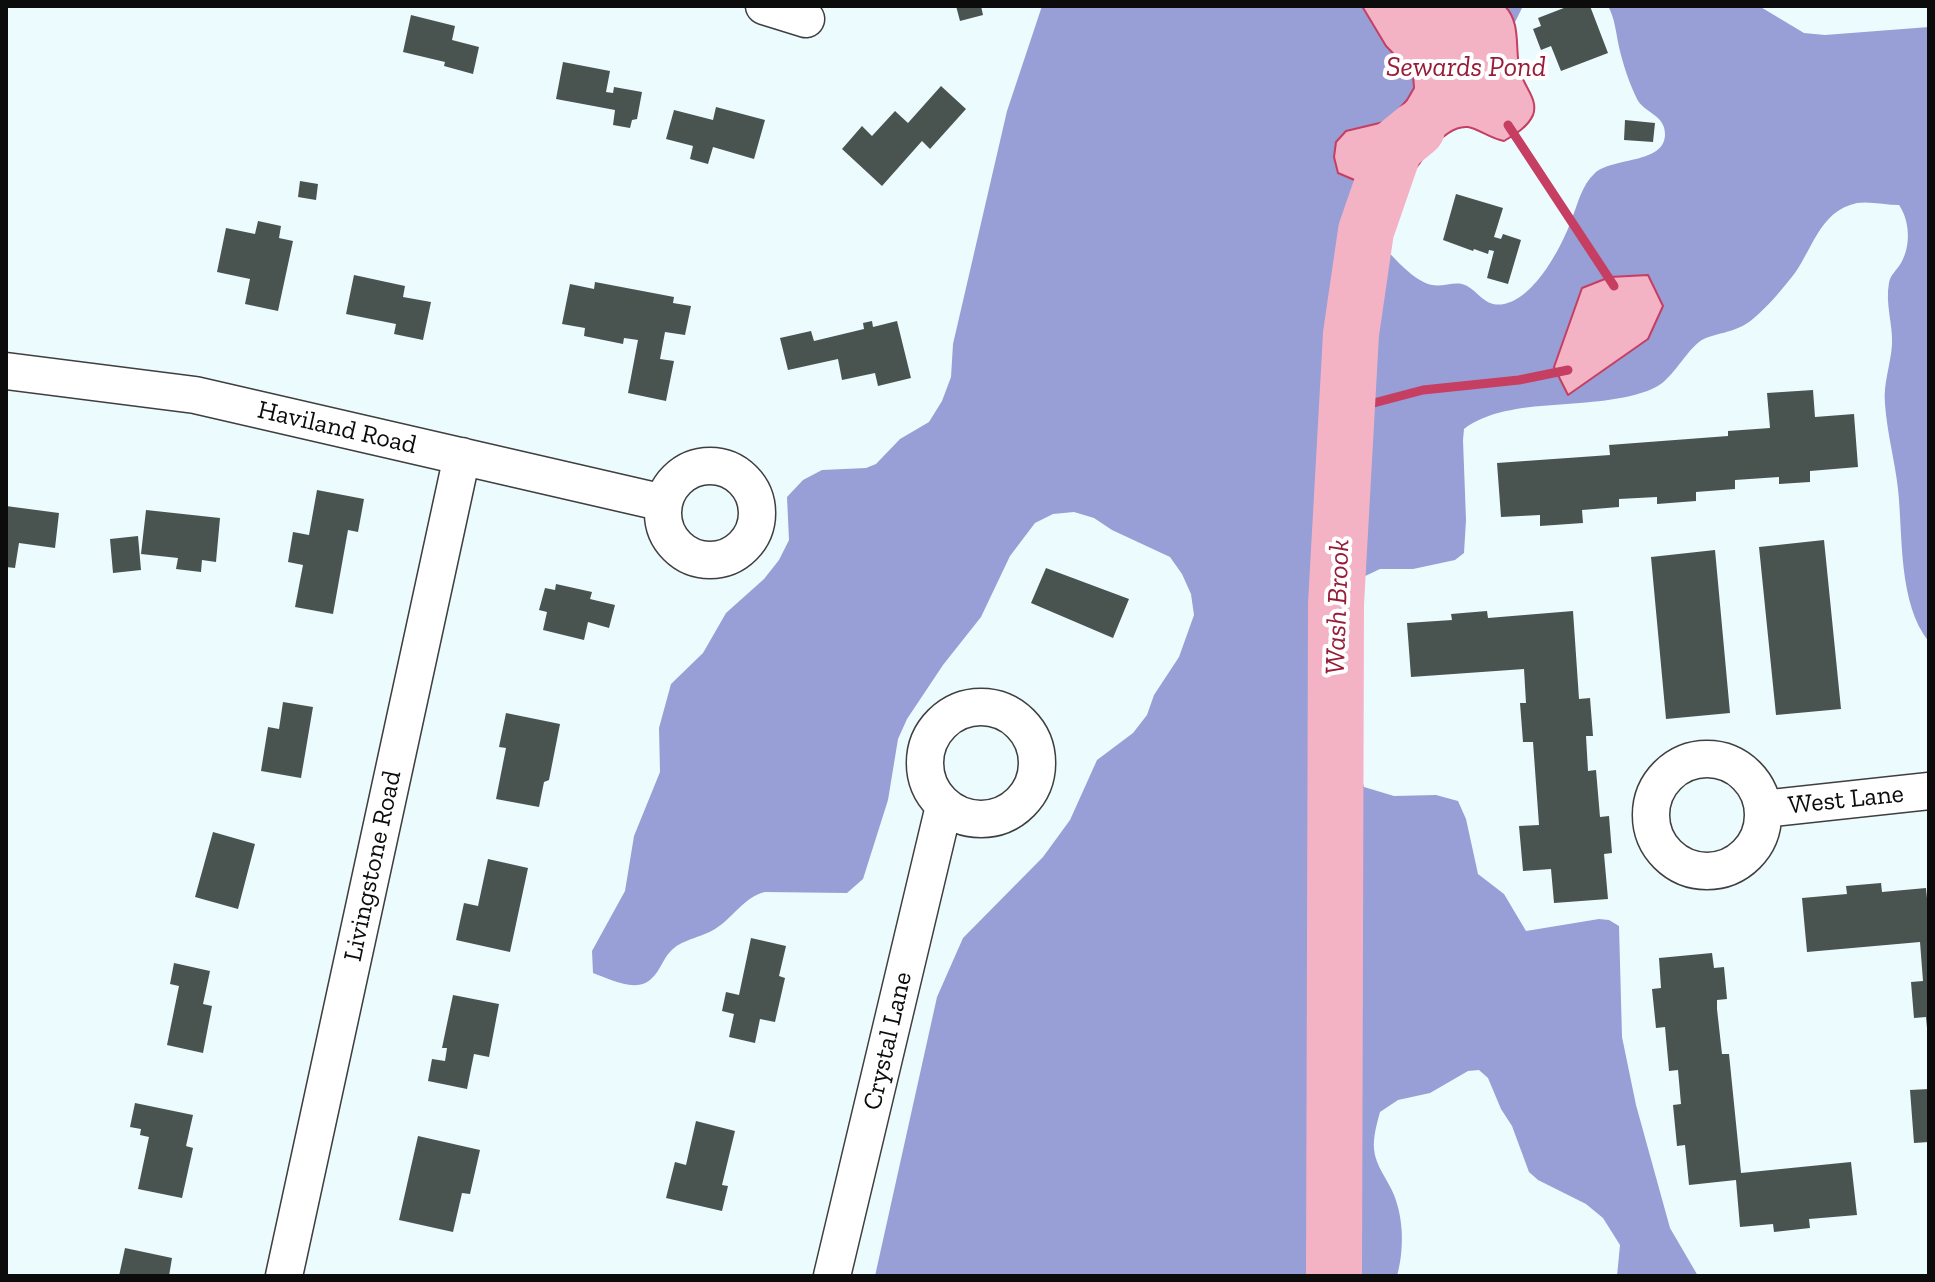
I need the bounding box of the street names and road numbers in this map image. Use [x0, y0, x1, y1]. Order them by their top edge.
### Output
street label: Haviland Road [254, 395, 420, 461]
street label: Livingstone Road [338, 768, 408, 964]
street label: West Lane [1787, 778, 1905, 822]
street label: Crystal Lane [857, 969, 919, 1113]

